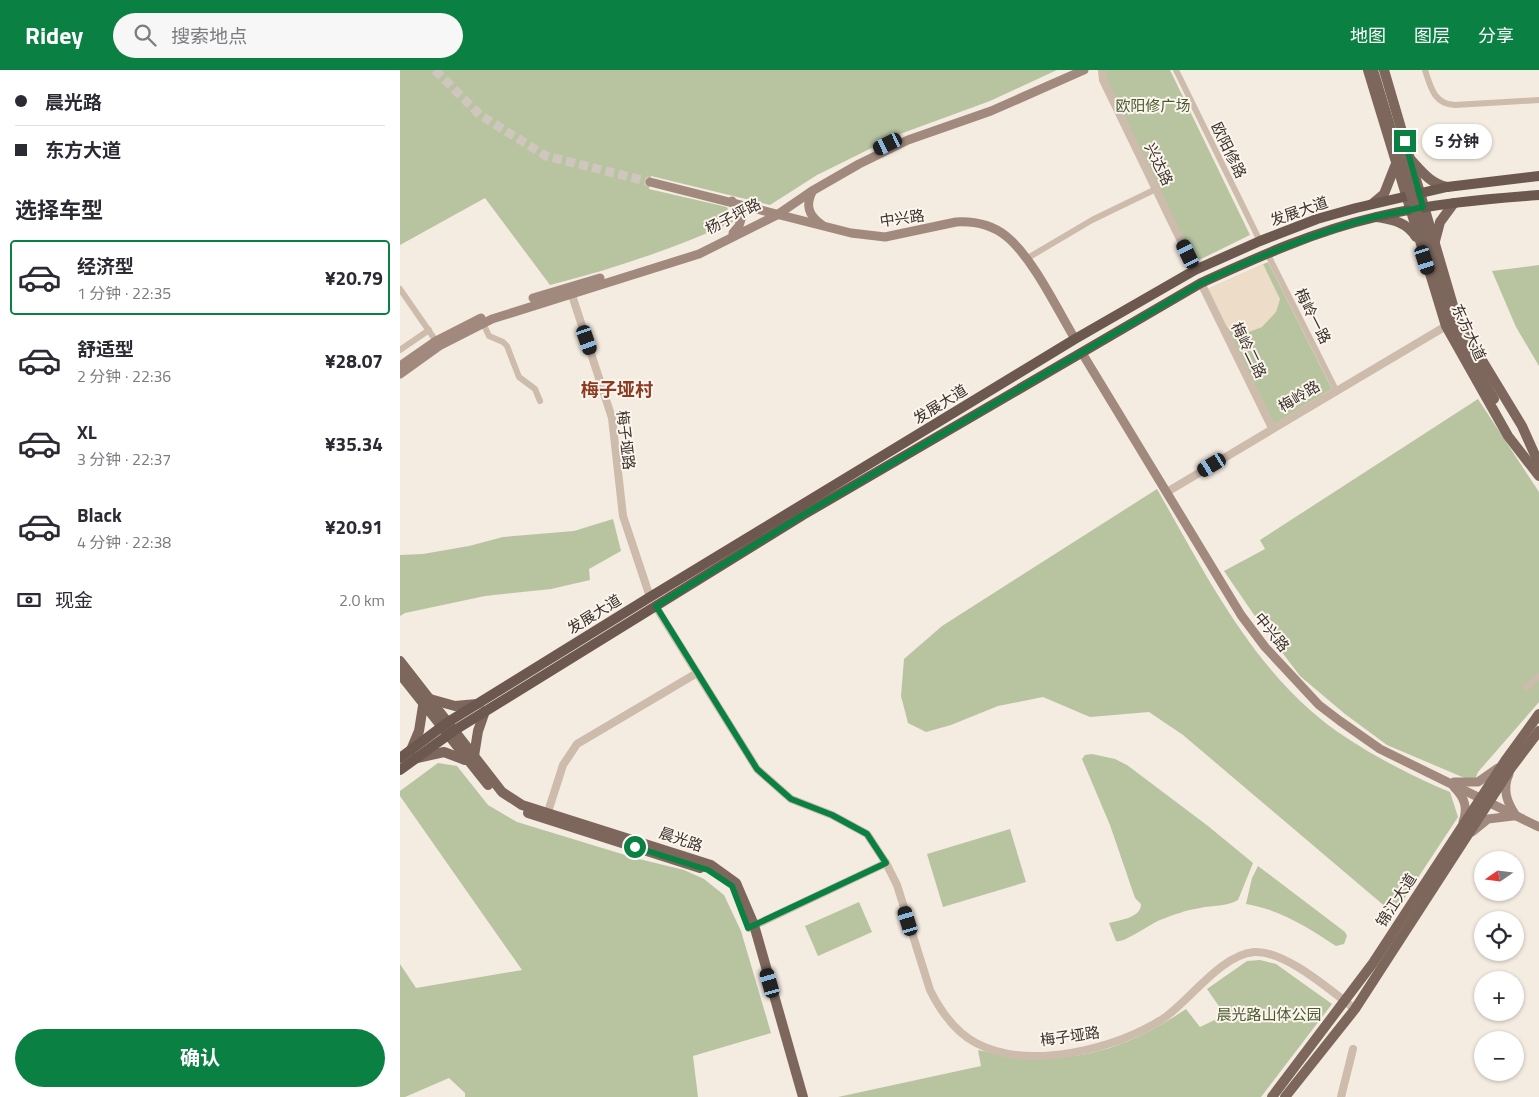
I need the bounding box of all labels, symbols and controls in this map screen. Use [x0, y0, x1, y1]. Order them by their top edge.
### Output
search box [113, 13, 463, 58]
text: Ridey [25, 17, 83, 53]
icon: search [131, 21, 159, 49]
text: 搜索地点 [171, 21, 247, 50]
text: 地图 [1350, 22, 1386, 49]
text: 图层 [1414, 22, 1450, 49]
text: 分享 [1478, 22, 1514, 49]
text: 晨光路 [45, 87, 102, 116]
park label: 欧阳修广场 [1115, 94, 1191, 117]
street label: 欧阳修路 [1206, 118, 1252, 182]
callout: 5 分钟 [1422, 124, 1492, 158]
text: 5 分钟 [1435, 129, 1479, 153]
route end [1394, 130, 1416, 152]
car [871, 131, 904, 157]
text: 东方大道 [45, 135, 121, 164]
street label: 兴达路 [1139, 139, 1179, 189]
street label: 发展大道 [1267, 190, 1331, 232]
street label: 杨子坪路 [701, 192, 765, 240]
text: 选择车型 [15, 193, 103, 227]
street label: 中兴路 [878, 203, 926, 233]
car [1174, 237, 1201, 271]
car [1413, 243, 1436, 277]
text: 经济型 [77, 251, 134, 280]
icon: car [17, 255, 62, 300]
text: ¥20.79 [325, 263, 383, 292]
text: 1 分钟 · 22:35 [77, 281, 171, 305]
street label: 梅岭一路 [1289, 284, 1337, 348]
street label: 东方大道 [1446, 300, 1492, 364]
street label: 梅岭二路 [1226, 318, 1272, 382]
car [575, 323, 598, 357]
text: 舒适型 [77, 334, 134, 363]
icon: car [17, 338, 62, 383]
text: ¥28.07 [325, 346, 383, 375]
text: 2 分钟 · 22:36 [77, 364, 171, 388]
street label: 梅岭路 [1274, 375, 1324, 417]
district label: 梅子垭村 [581, 376, 653, 403]
street label: 发展大道 [908, 378, 972, 430]
street label: 梅子垭路 [611, 409, 641, 471]
text: XL [77, 417, 97, 446]
icon: car [17, 421, 62, 466]
text: ¥35.34 [325, 429, 383, 458]
text: 3 分钟 · 22:37 [77, 447, 171, 471]
car [1195, 451, 1228, 479]
text: Black [77, 500, 122, 529]
icon: car [17, 504, 62, 549]
text: ¥20.91 [325, 512, 383, 541]
text: 4 分钟 · 22:38 [77, 530, 171, 554]
text: 现金 [55, 585, 93, 614]
icon: cash [15, 586, 43, 614]
text: 2.0 km [339, 588, 385, 612]
street label: 发展大道 [562, 588, 626, 640]
street label: 中兴路 [1249, 607, 1295, 657]
street label: 晨光路 [656, 821, 706, 857]
route start [624, 836, 646, 858]
north arrow [1474, 851, 1524, 901]
map controls [1474, 851, 1524, 1081]
street label: 锦江大道 [1370, 869, 1422, 931]
car [896, 904, 919, 938]
button: locate [1474, 911, 1524, 961]
car [758, 967, 781, 999]
button: + [1474, 971, 1524, 1021]
park label: 晨光路山体公园 [1216, 1003, 1322, 1026]
street label: 梅子垭路 [1039, 1020, 1101, 1052]
button: 确认 [15, 1029, 385, 1087]
button: − [1474, 1031, 1524, 1081]

